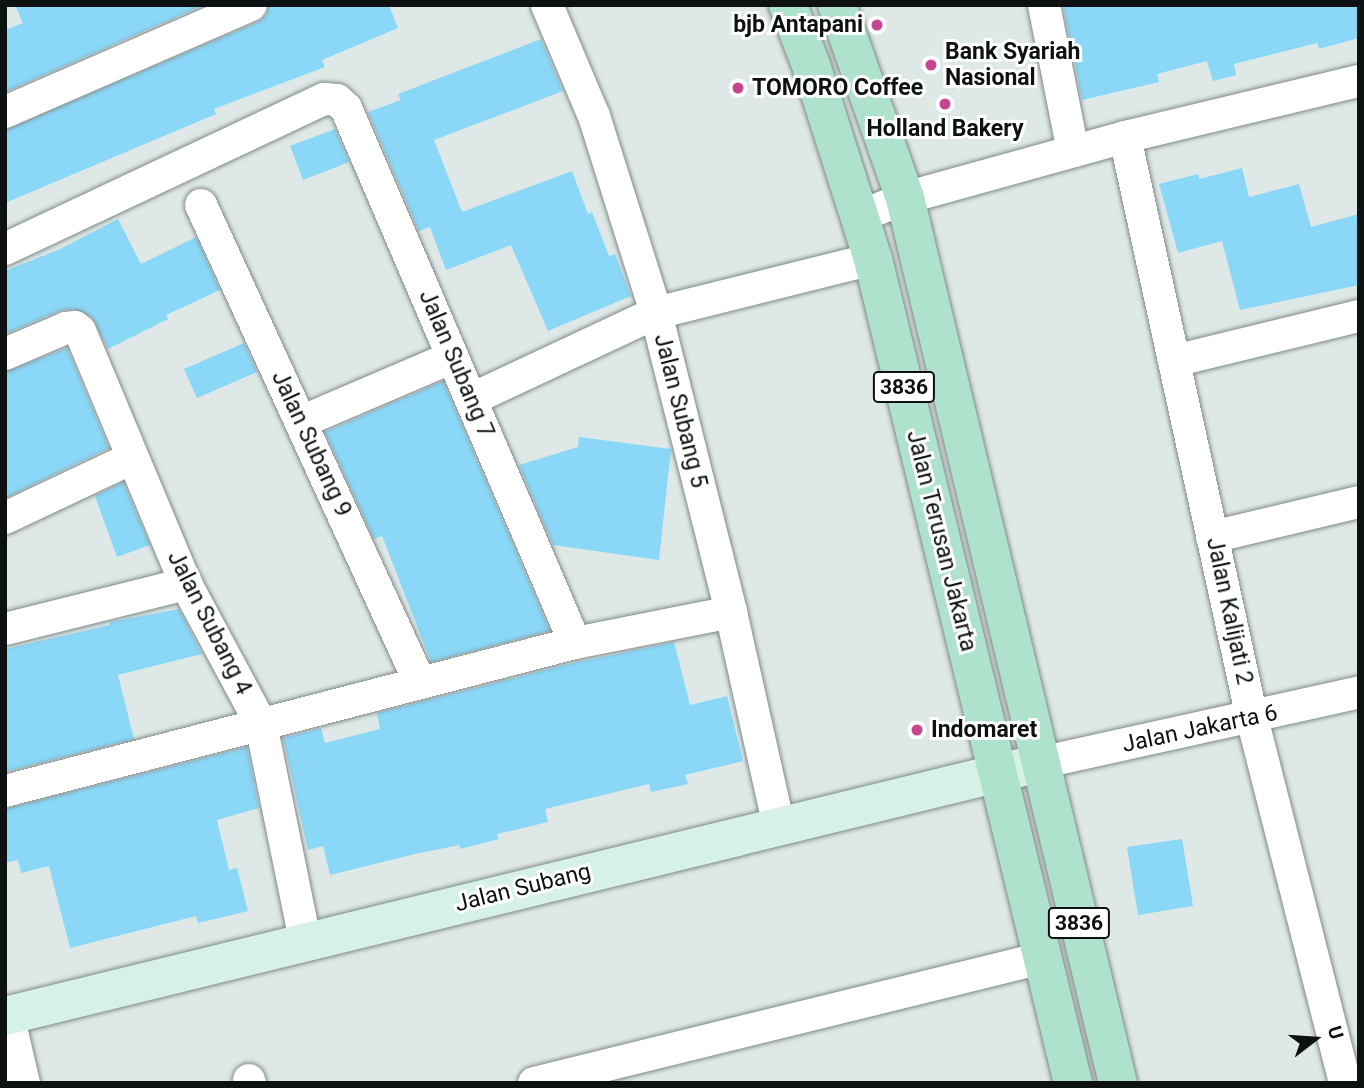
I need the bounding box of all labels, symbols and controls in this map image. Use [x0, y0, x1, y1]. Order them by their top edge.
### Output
place label: bjb Antapani [733, 11, 863, 39]
marker: bjb Antapani [869, 17, 885, 33]
place label: Bank Syariah Nasional [945, 38, 1080, 92]
marker: Bank Syariah Nasional [923, 57, 939, 73]
place label: TOMORO Coffee [752, 74, 923, 102]
marker: TOMORO Coffee [730, 80, 746, 96]
marker: Holland Bakery [937, 96, 953, 112]
place label: Holland Bakery [867, 115, 1023, 143]
street label: Jalan Subang 7 [412, 286, 500, 442]
street label: Jalan Subang 5 [648, 331, 712, 491]
street label: Jalan Subang 9 [265, 367, 357, 521]
road number: 3836 [872, 370, 936, 404]
street label: Jalan Terusan Jakarta [900, 427, 982, 655]
street label: Jalan Kalijati 2 [1200, 535, 1258, 687]
street label: Jalan Subang 4 [161, 546, 257, 700]
street label: Jalan Jakarta 6 [1120, 699, 1280, 759]
place label: Indomaret [931, 716, 1037, 744]
marker: Indomaret [909, 722, 925, 738]
street label: Jalan Subang [452, 858, 594, 918]
road number: 3836 [1048, 906, 1110, 940]
north arrow [1280, 1004, 1350, 1074]
text: U [1323, 1023, 1348, 1042]

